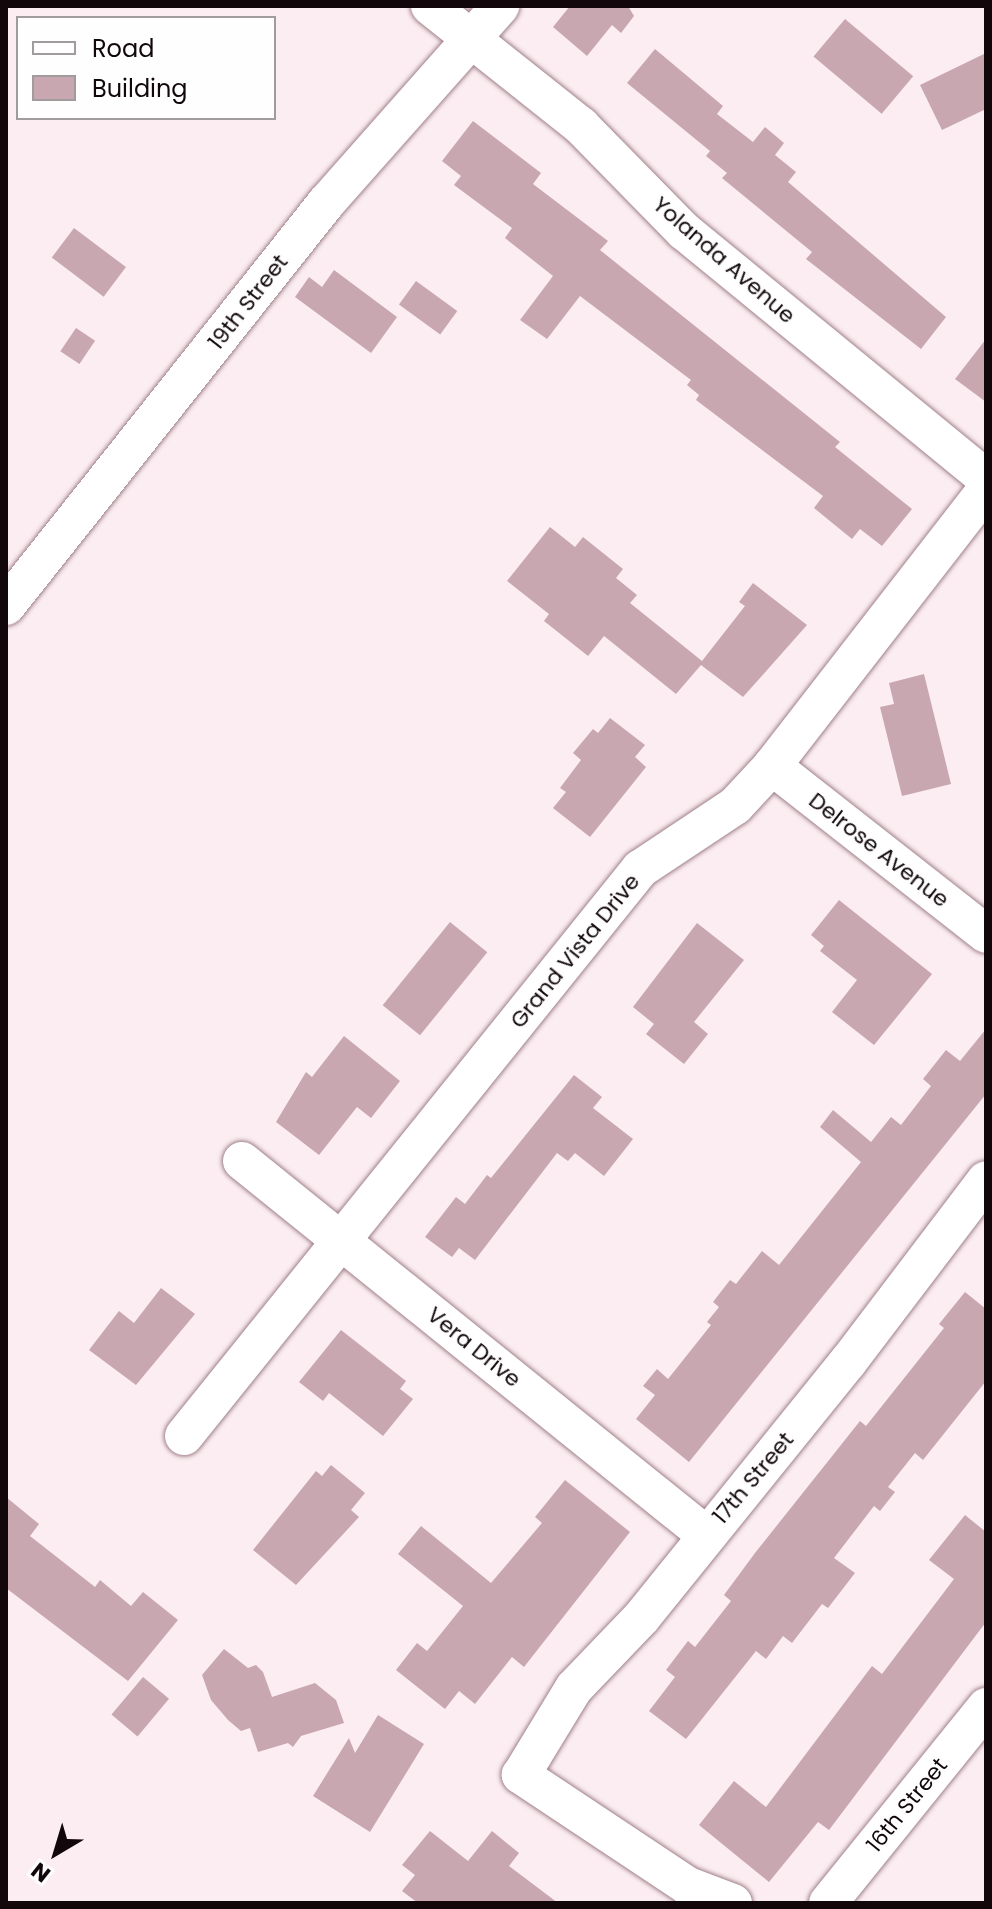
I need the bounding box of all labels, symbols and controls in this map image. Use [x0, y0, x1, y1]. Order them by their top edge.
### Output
legend [16, 16, 276, 120]
text: Road [92, 32, 154, 65]
text: Building [92, 72, 188, 105]
street label: Yolanda Avenue [648, 191, 800, 329]
street label: 19th Street [203, 249, 293, 355]
street label: Delrose Avenue [804, 787, 954, 913]
street label: Grand Vista Drive [505, 869, 645, 1033]
street label: Vera Drive [422, 1301, 526, 1393]
street label: 17th Street [707, 1427, 799, 1529]
street label: 16th Street [861, 1753, 953, 1857]
north arrow [16, 1813, 96, 1893]
text: N [25, 1855, 57, 1890]

